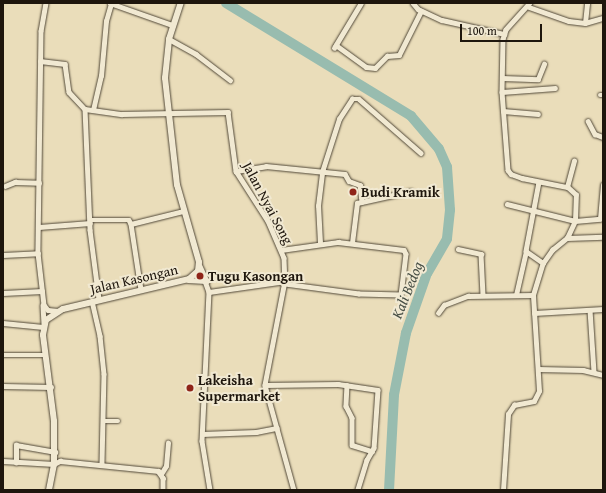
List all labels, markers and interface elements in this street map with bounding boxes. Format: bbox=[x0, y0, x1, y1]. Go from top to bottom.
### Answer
scale bar bbox=[462, 16, 544, 42]
text: 100 m bbox=[467, 22, 497, 39]
street label: Jalan Nyai Song bbox=[239, 159, 297, 247]
place label: Budi Kramik bbox=[361, 184, 440, 200]
marker: Budi Kramik bbox=[348, 187, 358, 197]
water label: Kali Bedog bbox=[387, 259, 427, 321]
street label: Jalan Kasongan bbox=[89, 261, 179, 297]
place label: Tugu Kasongan bbox=[208, 268, 303, 284]
marker: Tugu Kasongan bbox=[195, 271, 205, 281]
place label: Lakeisha Supermarket bbox=[198, 372, 280, 404]
marker: Lakeisha Supermarket bbox=[185, 383, 195, 393]

